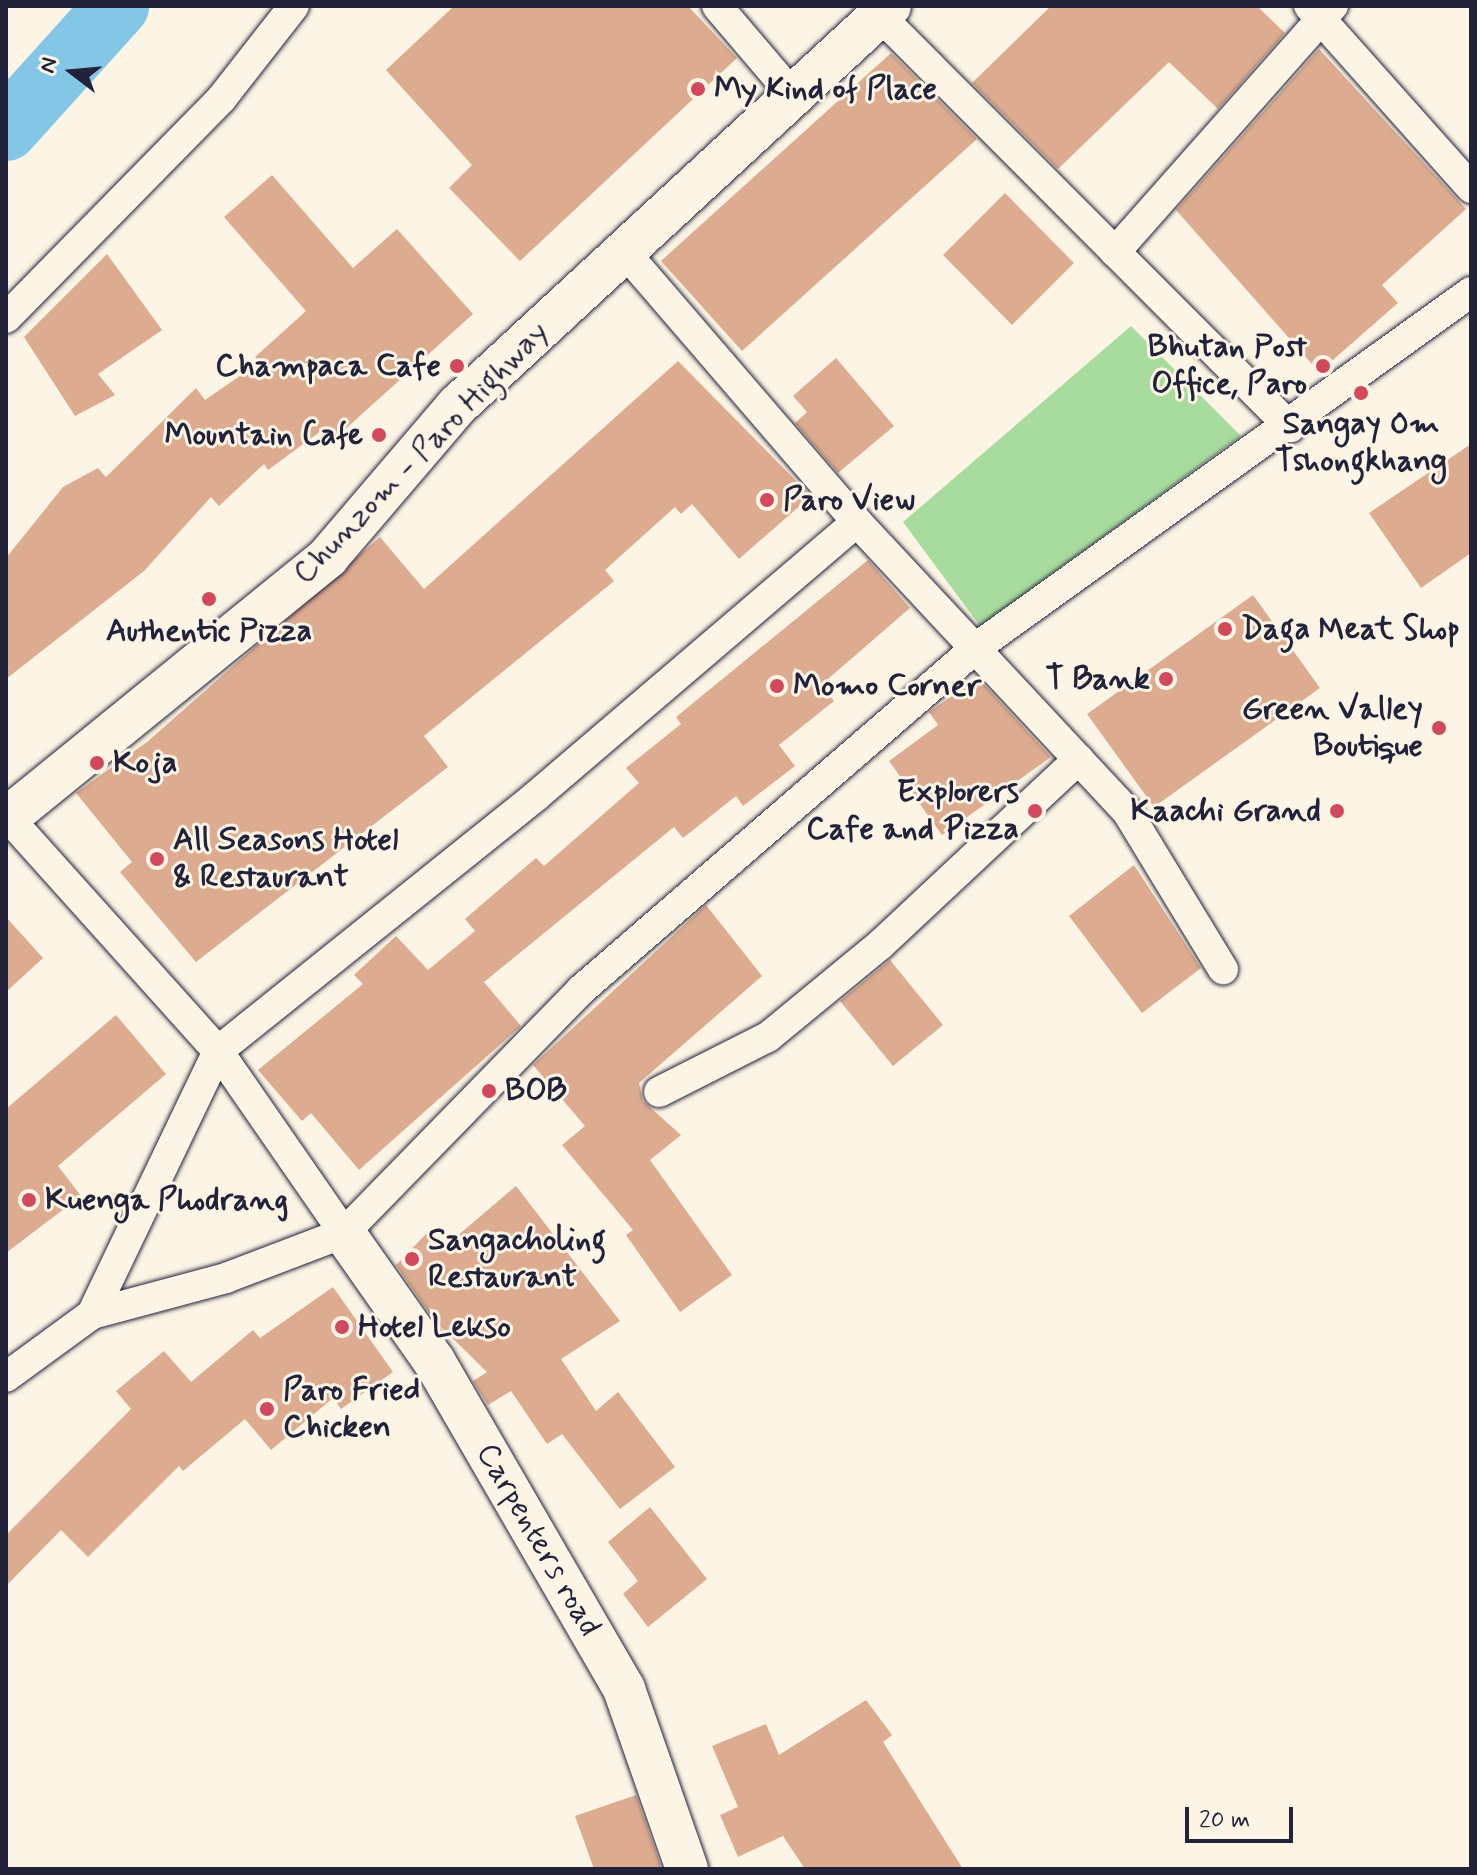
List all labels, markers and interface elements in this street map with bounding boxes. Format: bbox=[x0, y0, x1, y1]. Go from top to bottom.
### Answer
north arrow bbox=[32, 32, 112, 112]
text: N bbox=[33, 54, 64, 76]
place label: My Kind of Place bbox=[714, 70, 945, 108]
marker: My Kind of Place bbox=[689, 80, 707, 98]
street label: Chunzom - Paro Highway bbox=[285, 313, 557, 593]
place label: Bhutan Post Office, Paro bbox=[1150, 329, 1307, 404]
place label: Champaca Cafe bbox=[213, 347, 441, 385]
marker: Champaca Cafe bbox=[448, 357, 466, 375]
marker: Bhutan Post Office, Paro bbox=[1314, 357, 1332, 375]
marker: Sangay Om Tshongkhang bbox=[1352, 384, 1370, 402]
place label: Sangay Om Tshongkhang bbox=[1275, 406, 1447, 481]
place label: Mountain Cafe bbox=[158, 416, 363, 454]
marker: Mountain Cafe bbox=[370, 426, 388, 444]
place label: Paro View bbox=[783, 481, 915, 519]
marker: Paro View bbox=[758, 491, 776, 509]
marker: Authentic Pizza bbox=[200, 590, 218, 608]
place label: Daga Meat Shop bbox=[1241, 610, 1456, 648]
place label: Authentic Pizza bbox=[105, 612, 313, 650]
marker: Daga Meat Shop bbox=[1216, 620, 1234, 638]
place label: T Bank bbox=[1052, 660, 1150, 698]
place label: Momo Corner bbox=[793, 667, 989, 705]
marker: T Bank bbox=[1157, 670, 1175, 688]
marker: Momo Corner bbox=[768, 677, 786, 695]
place label: Green Valley Boutique bbox=[1246, 691, 1423, 766]
marker: Green Valley Boutique bbox=[1430, 719, 1448, 737]
place label: Koja bbox=[113, 744, 177, 782]
marker: Koja bbox=[88, 754, 106, 772]
place label: Explorers Cafe and Pizza bbox=[811, 774, 1019, 849]
place label: Kaachi Grand bbox=[1129, 792, 1321, 830]
marker: Explorers Cafe and Pizza bbox=[1026, 802, 1044, 820]
marker: Kaachi Grand bbox=[1328, 802, 1346, 820]
place label: All Seasons Hotel & Restaurant bbox=[173, 822, 407, 897]
marker: All Seasons Hotel & Restaurant bbox=[148, 850, 166, 868]
place label: BOB bbox=[505, 1072, 566, 1110]
marker: BOB bbox=[480, 1082, 498, 1100]
place label: Kuenga Phodrang bbox=[45, 1181, 288, 1219]
marker: Kuenga Phodrang bbox=[20, 1191, 38, 1209]
place label: Sangacholing Restaurant bbox=[428, 1222, 606, 1297]
marker: Sangacholing Restaurant bbox=[403, 1250, 421, 1268]
place label: Hotel Lekso bbox=[358, 1308, 511, 1346]
marker: Hotel Lekso bbox=[333, 1318, 351, 1336]
place label: Paro Fried Chicken bbox=[283, 1372, 420, 1447]
marker: Paro Fried Chicken bbox=[258, 1400, 276, 1418]
street label: Carpenters road bbox=[467, 1437, 609, 1643]
scale bar bbox=[1189, 1791, 1297, 1841]
text: 20 m bbox=[1199, 1805, 1250, 1836]

